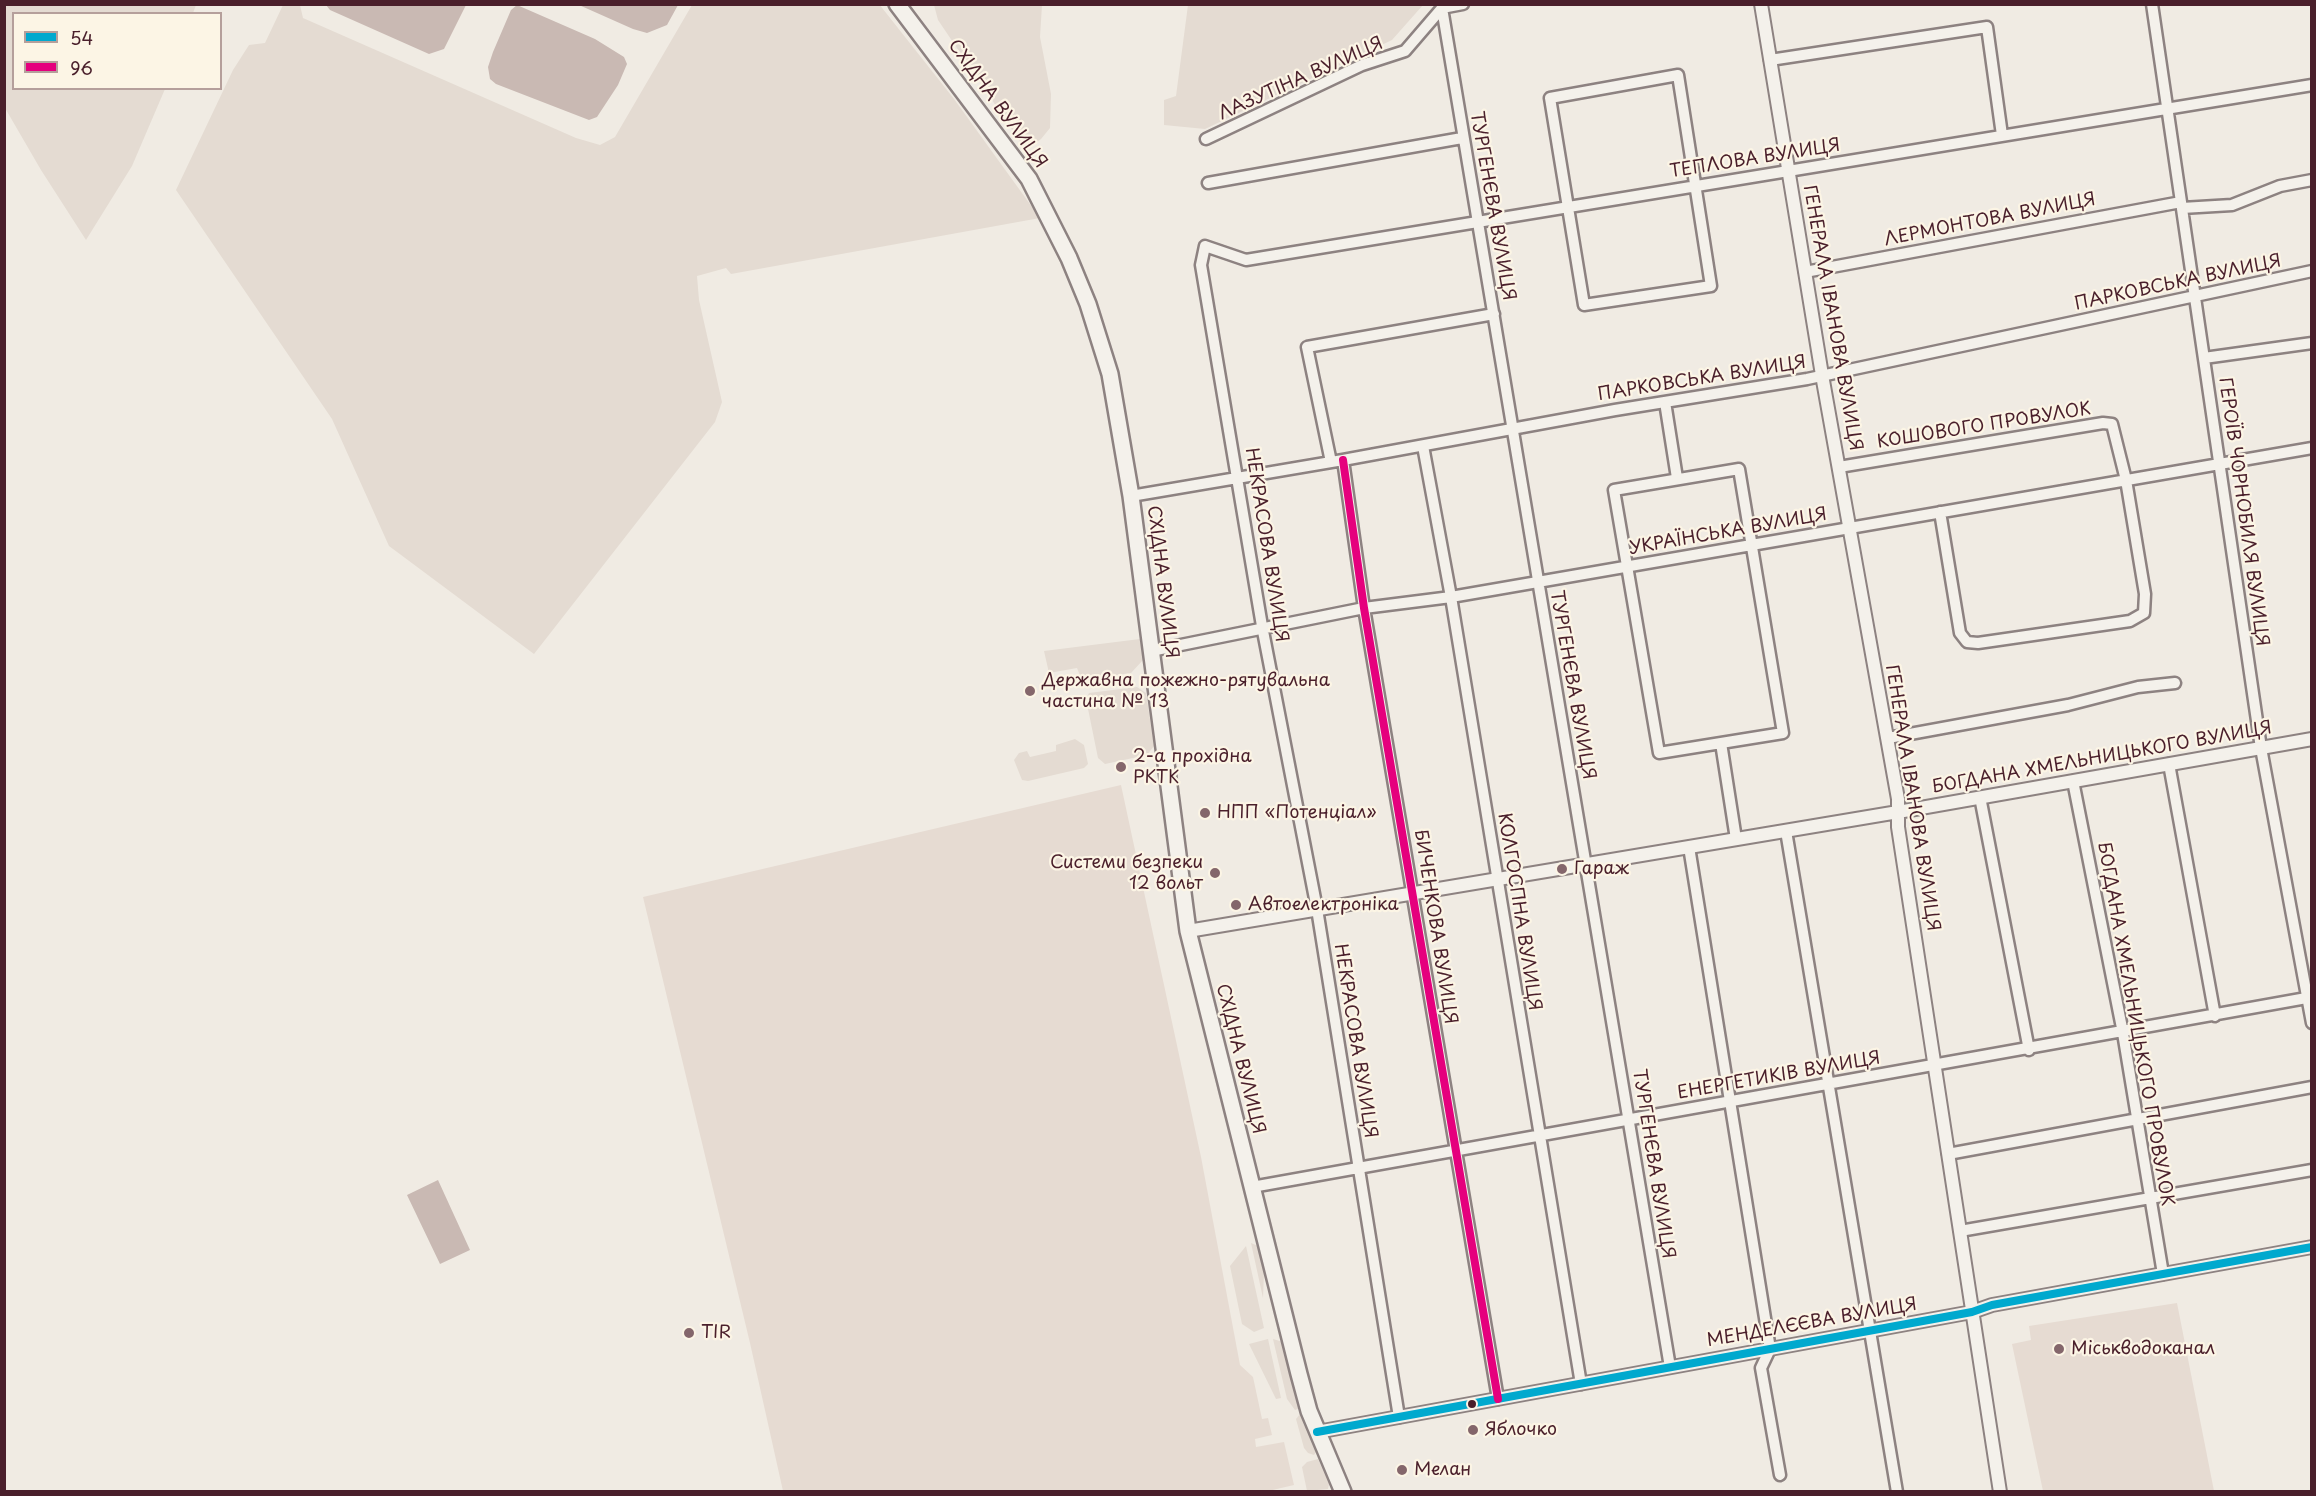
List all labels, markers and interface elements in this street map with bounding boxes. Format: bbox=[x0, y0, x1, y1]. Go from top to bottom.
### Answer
legend bbox=[12, 12, 222, 90]
text: 54 bbox=[70, 24, 93, 51]
street label: ЛАЗУТІНА ВУЛИЦЯ bbox=[1215, 33, 1387, 125]
street label: СХІДНА ВУЛИЦЯ bbox=[943, 35, 1051, 173]
text: 96 bbox=[70, 54, 93, 81]
street label: ТУРГЕНЄВА ВУЛИЦЯ bbox=[1465, 110, 1519, 302]
street label: ТЕПЛОВА ВУЛИЦЯ bbox=[1668, 135, 1842, 183]
street label: ГЕНЕРАЛА ІВАНОВА ВУЛИЦЯ bbox=[1798, 183, 1866, 453]
street label: ЛЕРМОНТОВА ВУЛИЦЯ bbox=[1883, 189, 2097, 251]
street label: ПАРКОВСЬКА ВУЛИЦЯ bbox=[2073, 251, 2283, 315]
street label: ПАРКОВСЬКА ВУЛИЦЯ bbox=[1596, 352, 1808, 406]
street label: ГЕРОЇВ ЧОРНОБИЛЯ ВУЛИЦЯ bbox=[2213, 376, 2273, 648]
street label: КОШОВОГО ПРОВУЛОК bbox=[1876, 398, 2092, 454]
street label: НЕКРАСОВА ВУЛИЦЯ bbox=[1240, 446, 1292, 644]
street label: СХІДНА ВУЛИЦЯ bbox=[1142, 504, 1182, 660]
street label: УКРАЇНСЬКА ВУЛИЦЯ bbox=[1627, 504, 1829, 560]
street label: ТУРГЕНЄВА ВУЛИЦЯ bbox=[1545, 589, 1599, 781]
street label: ГЕНЕРАЛА ІВАНОВА ВУЛИЦЯ bbox=[1880, 663, 1944, 933]
place label: Державна пожежно-рятувальна частина № 13 bbox=[1042, 670, 1330, 712]
marker: Державна пожежно-рятувальна частина № 13 bbox=[1023, 684, 1037, 698]
street label: БОГДАНА ХМЕЛЬНИЦЬКОГО ВУЛИЦЯ bbox=[1930, 717, 2274, 799]
place label: 2-а прохідна РКТК bbox=[1133, 746, 1252, 789]
marker: 2-а прохідна РКТК bbox=[1114, 760, 1128, 774]
place label: НПП «Потенціал» bbox=[1217, 802, 1377, 824]
marker: НПП «Потенціал» bbox=[1198, 806, 1212, 820]
street label: КОЛГОСПНА ВУЛИЦЯ bbox=[1493, 812, 1545, 1012]
street label: БИЧЕНКОВА ВУЛИЦЯ bbox=[1409, 828, 1461, 1026]
street label: БОГДАНА ХМЕЛЬНИЦЬКОГО ПРОВУЛОК bbox=[2092, 840, 2178, 1208]
place label: Системи безпеки 12 вольт bbox=[1050, 852, 1203, 894]
place label: Гараж bbox=[1574, 858, 1629, 880]
marker: Гараж bbox=[1555, 862, 1569, 876]
marker: Системи безпеки 12 вольт bbox=[1208, 866, 1222, 880]
place label: Автоелектроніка bbox=[1248, 894, 1399, 916]
marker: Автоелектроніка bbox=[1229, 898, 1243, 912]
street label: НЕКРАСОВА ВУЛИЦЯ bbox=[1329, 942, 1381, 1140]
street label: СХІДНА ВУЛИЦЯ bbox=[1211, 982, 1269, 1136]
street label: ЕНЕРГЕТИКІВ ВУЛИЦЯ bbox=[1676, 1048, 1882, 1104]
street label: ТУРГЕНЄВА ВУЛИЦЯ bbox=[1627, 1068, 1679, 1260]
street label: МЕНДЕЛЄЄВА ВУЛИЦЯ bbox=[1705, 1294, 1919, 1352]
place label: TIR bbox=[701, 1322, 731, 1344]
marker: TIR bbox=[682, 1326, 696, 1340]
place label: Міськводоканал bbox=[2071, 1338, 2215, 1360]
marker: Міськводоканал bbox=[2052, 1342, 2066, 1356]
unlabelled marker bbox=[1466, 1398, 1478, 1410]
place label: Яблочко bbox=[1485, 1419, 1557, 1441]
marker: Яблочко bbox=[1466, 1423, 1480, 1437]
place label: Мелан bbox=[1414, 1459, 1471, 1481]
marker: Мелан bbox=[1395, 1463, 1409, 1477]

